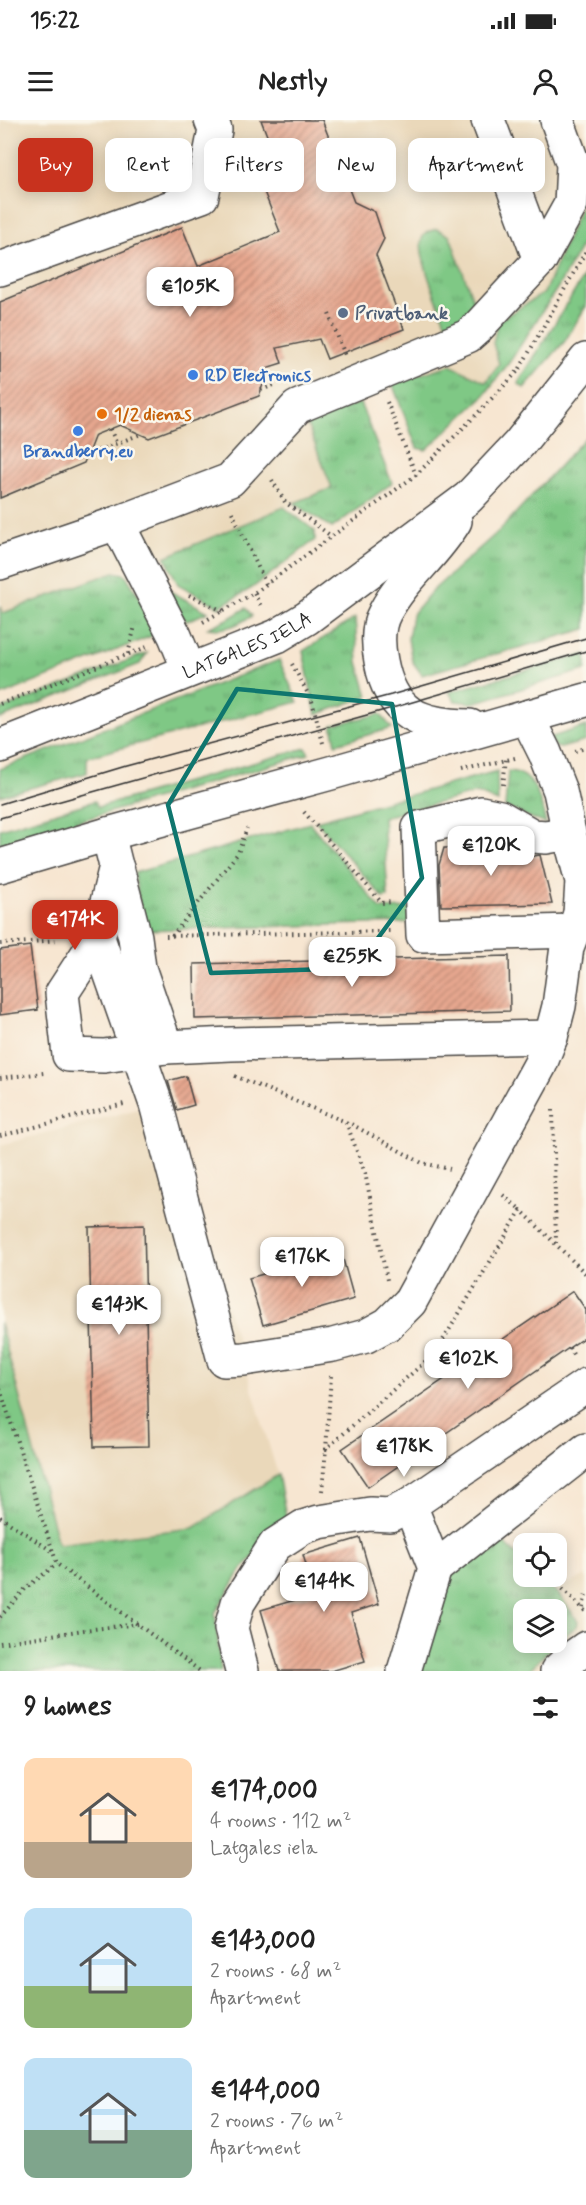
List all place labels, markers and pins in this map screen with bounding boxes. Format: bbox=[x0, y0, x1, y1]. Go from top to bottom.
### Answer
pin: €105K bbox=[148, 267, 232, 318]
place label: Privatbank bbox=[355, 302, 448, 326]
marker: Privatbank bbox=[336, 306, 350, 320]
place label: RD Electronics bbox=[205, 364, 311, 388]
marker: RD Electronics bbox=[186, 368, 200, 382]
place label: 1/2 dienas bbox=[114, 403, 192, 427]
marker: 1/2 dienas bbox=[95, 407, 109, 421]
marker: Brandberry.eu bbox=[71, 424, 85, 438]
place label: Brandberry.eu bbox=[23, 440, 133, 464]
pin: €120K bbox=[449, 826, 533, 877]
pin: €174K bbox=[33, 900, 117, 951]
pin: €255K bbox=[310, 937, 394, 988]
pin: €176K bbox=[260, 1237, 344, 1288]
pin: €143K bbox=[77, 1285, 161, 1336]
pin: €102K bbox=[426, 1339, 510, 1390]
pin: €178K bbox=[362, 1427, 446, 1478]
pin: €144K bbox=[282, 1562, 366, 1613]

